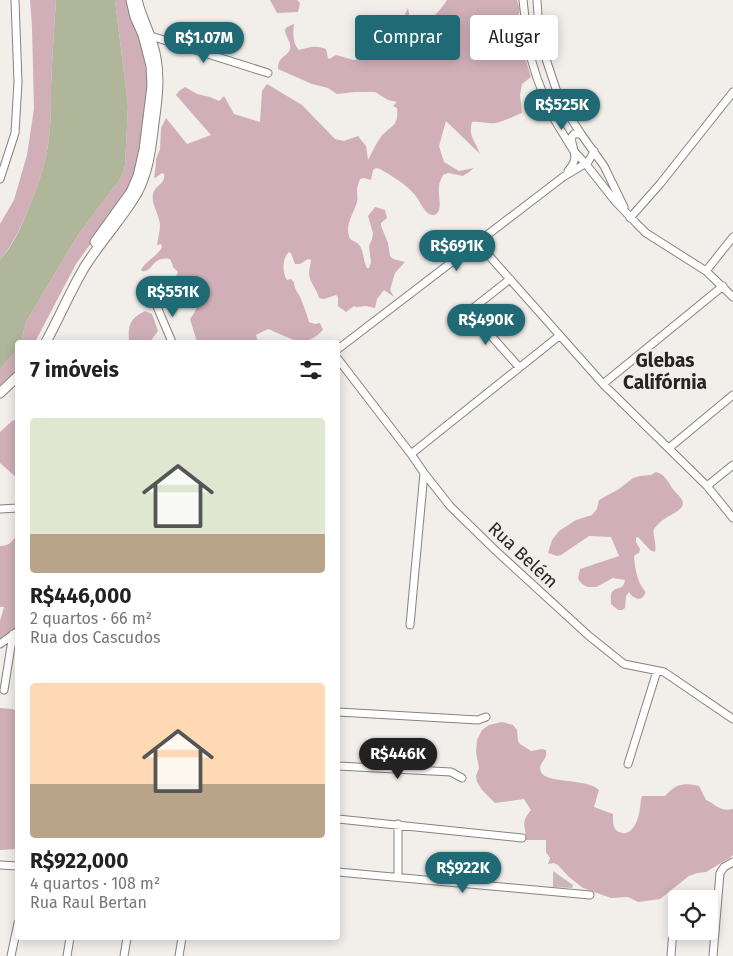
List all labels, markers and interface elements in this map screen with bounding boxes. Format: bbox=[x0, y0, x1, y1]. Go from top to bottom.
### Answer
chip: Comprar bbox=[355, 15, 460, 60]
chip: Alugar bbox=[470, 15, 558, 60]
pin: R$1.07M bbox=[158, 22, 250, 64]
text: R$1.07M bbox=[175, 28, 233, 47]
pin: R$525K bbox=[521, 88, 603, 131]
text: R$525K bbox=[535, 95, 589, 114]
pin: R$691K bbox=[416, 230, 498, 272]
text: R$691K bbox=[430, 236, 484, 255]
pin: R$551K bbox=[132, 276, 214, 318]
text: R$551K bbox=[147, 282, 199, 301]
pin: R$490K bbox=[445, 304, 527, 346]
text: R$490K bbox=[458, 310, 514, 329]
district label: Glebas Califórnia bbox=[623, 349, 707, 394]
icon: filters bbox=[297, 356, 325, 384]
text: 7 imóveis bbox=[30, 357, 119, 383]
icon: home bbox=[133, 451, 223, 541]
street label: Rua Belém bbox=[484, 517, 562, 593]
text: R$446,000 bbox=[30, 583, 131, 609]
text: 2 quartos · 66 m² bbox=[30, 609, 152, 628]
text: Rua dos Cascudos bbox=[30, 628, 161, 647]
icon: home bbox=[133, 716, 223, 806]
pin: R$446K bbox=[357, 738, 439, 780]
text: R$446K bbox=[370, 744, 426, 763]
text: R$922,000 bbox=[30, 848, 129, 874]
pin: R$922K bbox=[422, 852, 504, 894]
text: R$922K bbox=[436, 858, 490, 877]
text: 4 quartos · 108 m² bbox=[30, 874, 160, 893]
map controls bbox=[668, 890, 718, 940]
button: locate bbox=[668, 890, 718, 940]
text: Rua Raul Bertan bbox=[30, 893, 147, 912]

